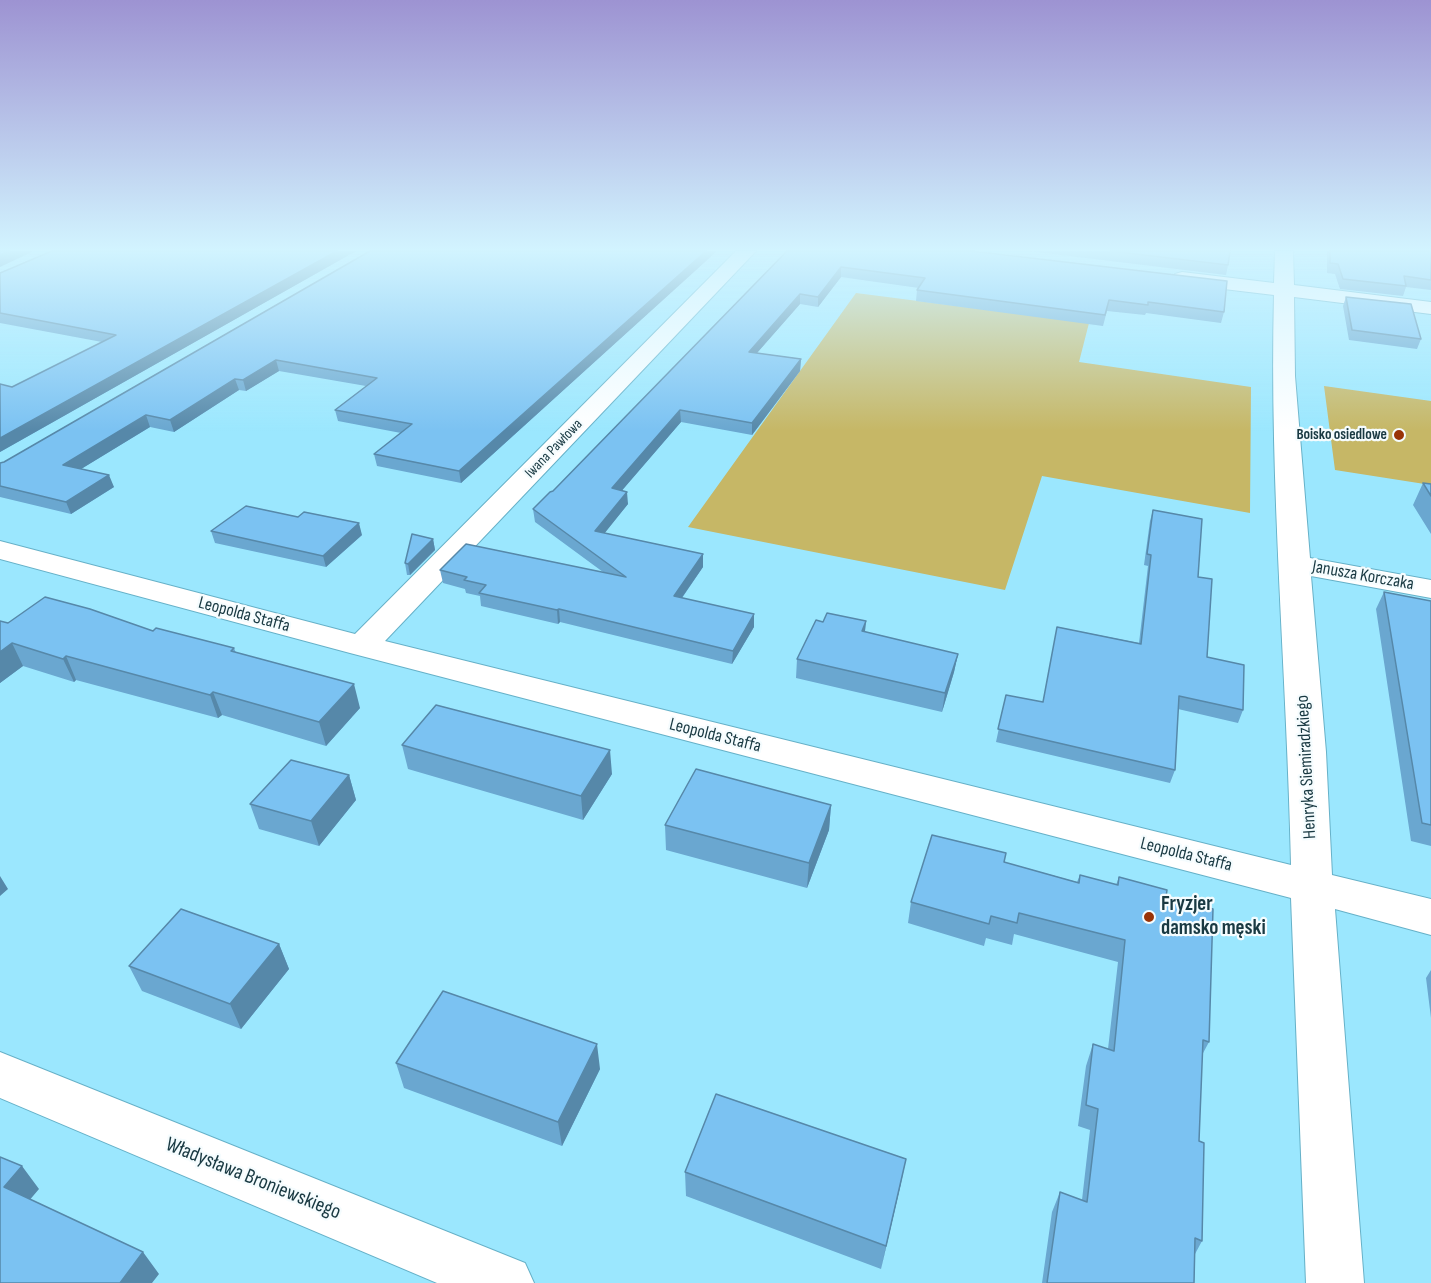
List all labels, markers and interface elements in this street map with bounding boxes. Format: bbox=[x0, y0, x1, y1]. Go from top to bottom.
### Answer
street label: Iwana Pawłowa bbox=[522, 416, 586, 482]
place label: Boisko osiedlowe bbox=[1296, 426, 1387, 444]
marker: Boisko osiedlowe bbox=[1392, 428, 1406, 442]
street label: Janusza Korczaka bbox=[1311, 556, 1415, 596]
street label: Leopolda Staffa bbox=[196, 592, 292, 638]
street label: Henryka Siemiradzkiego bbox=[1292, 695, 1322, 839]
street label: Leopolda Staffa bbox=[667, 714, 763, 758]
street label: Leopolda Staffa bbox=[1138, 833, 1234, 877]
place label: Fryzjer damsko męski bbox=[1161, 892, 1266, 942]
marker: Fryzjer damsko męski bbox=[1142, 910, 1156, 924]
street label: Władysława Broniewskiego bbox=[162, 1132, 344, 1226]

